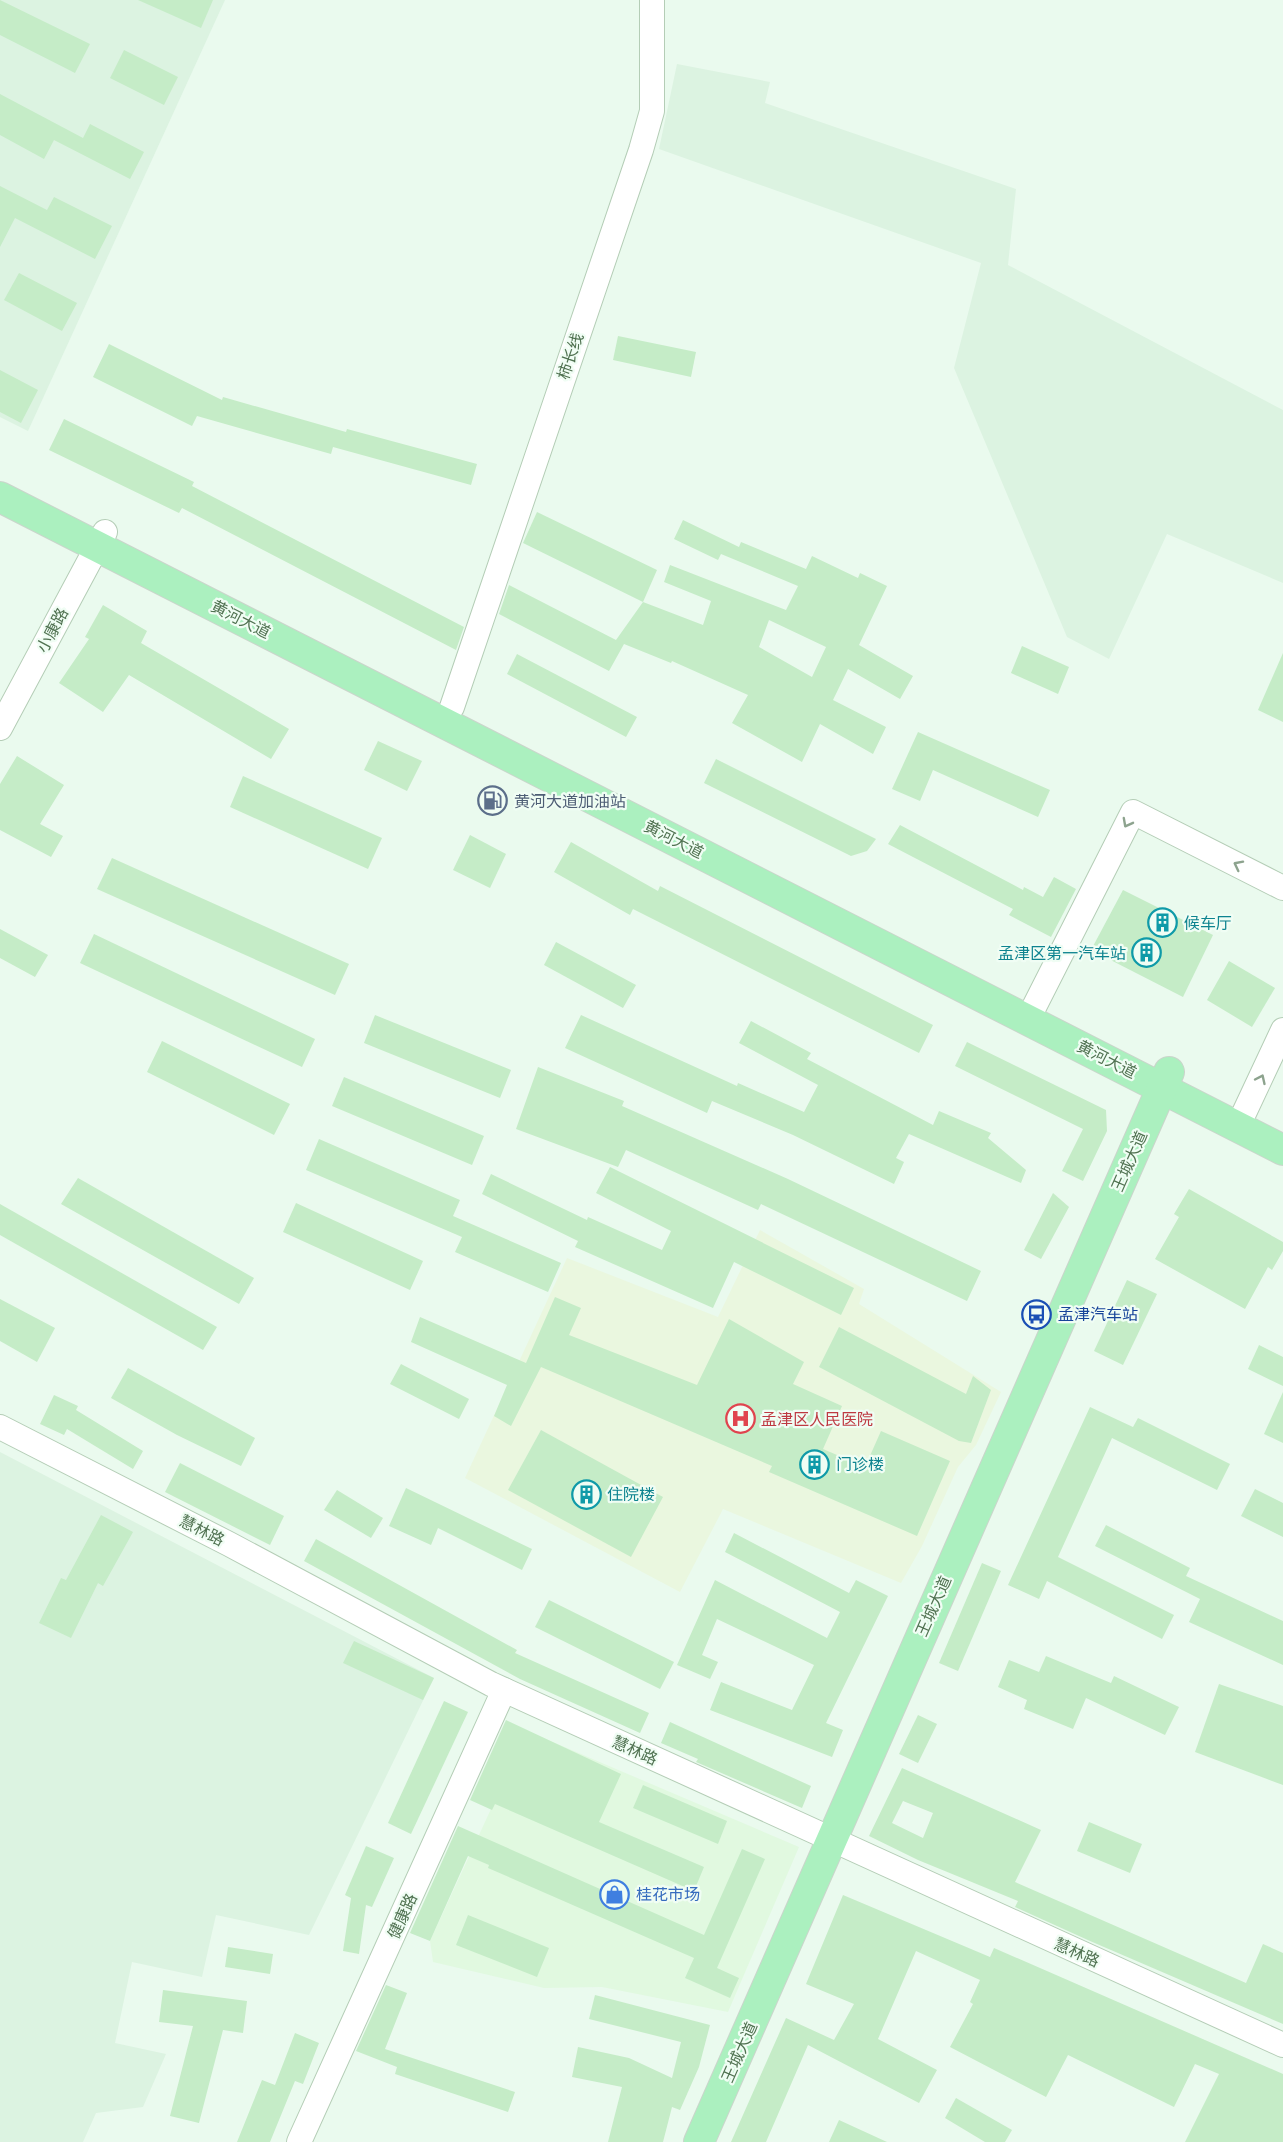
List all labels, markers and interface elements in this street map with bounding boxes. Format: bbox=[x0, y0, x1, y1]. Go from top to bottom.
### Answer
street label: 柿长线 bbox=[553, 330, 587, 382]
street label: 黄河大道 bbox=[208, 596, 274, 642]
street label: 小康路 bbox=[32, 604, 72, 656]
fuel station icon: 黄河大道加油站 bbox=[477, 785, 509, 817]
place label: 黄河大道加油站 bbox=[514, 791, 626, 811]
street label: 黄河大道 bbox=[641, 816, 707, 862]
one-way arrow bbox=[1123, 817, 1134, 827]
one-way arrow bbox=[1234, 861, 1245, 872]
building icon: 候车厅 bbox=[1147, 907, 1179, 939]
place label: 候车厅 bbox=[1184, 913, 1232, 933]
building icon: 孟津区第一汽车站 bbox=[1131, 937, 1163, 969]
place label: 孟津区第一汽车站 bbox=[998, 943, 1126, 963]
street label: 黄河大道 bbox=[1074, 1036, 1140, 1082]
one-way arrow bbox=[1254, 1074, 1266, 1085]
street label: 王城大道 bbox=[1107, 1128, 1151, 1194]
bus stop icon: 孟津汽车站 bbox=[1021, 1298, 1053, 1330]
place label: 孟津汽车站 bbox=[1058, 1304, 1138, 1324]
hospital icon: 孟津区人民医院 bbox=[724, 1403, 756, 1435]
place label: 孟津区人民医院 bbox=[761, 1409, 873, 1429]
building icon: 门诊楼 bbox=[799, 1448, 831, 1480]
place label: 门诊楼 bbox=[836, 1454, 884, 1474]
building icon: 住院楼 bbox=[570, 1478, 602, 1510]
place label: 住院楼 bbox=[607, 1484, 655, 1504]
street label: 慧林路 bbox=[176, 1510, 228, 1550]
street label: 王城大道 bbox=[911, 1573, 955, 1639]
street label: 慧林路 bbox=[609, 1731, 661, 1769]
shop icon: 桂花市场 bbox=[599, 1878, 631, 1910]
place label: 桂花市场 bbox=[636, 1884, 700, 1904]
street label: 健康路 bbox=[383, 1890, 421, 1942]
street label: 慧林路 bbox=[1051, 1933, 1103, 1971]
street label: 王城大道 bbox=[717, 2019, 761, 2085]

